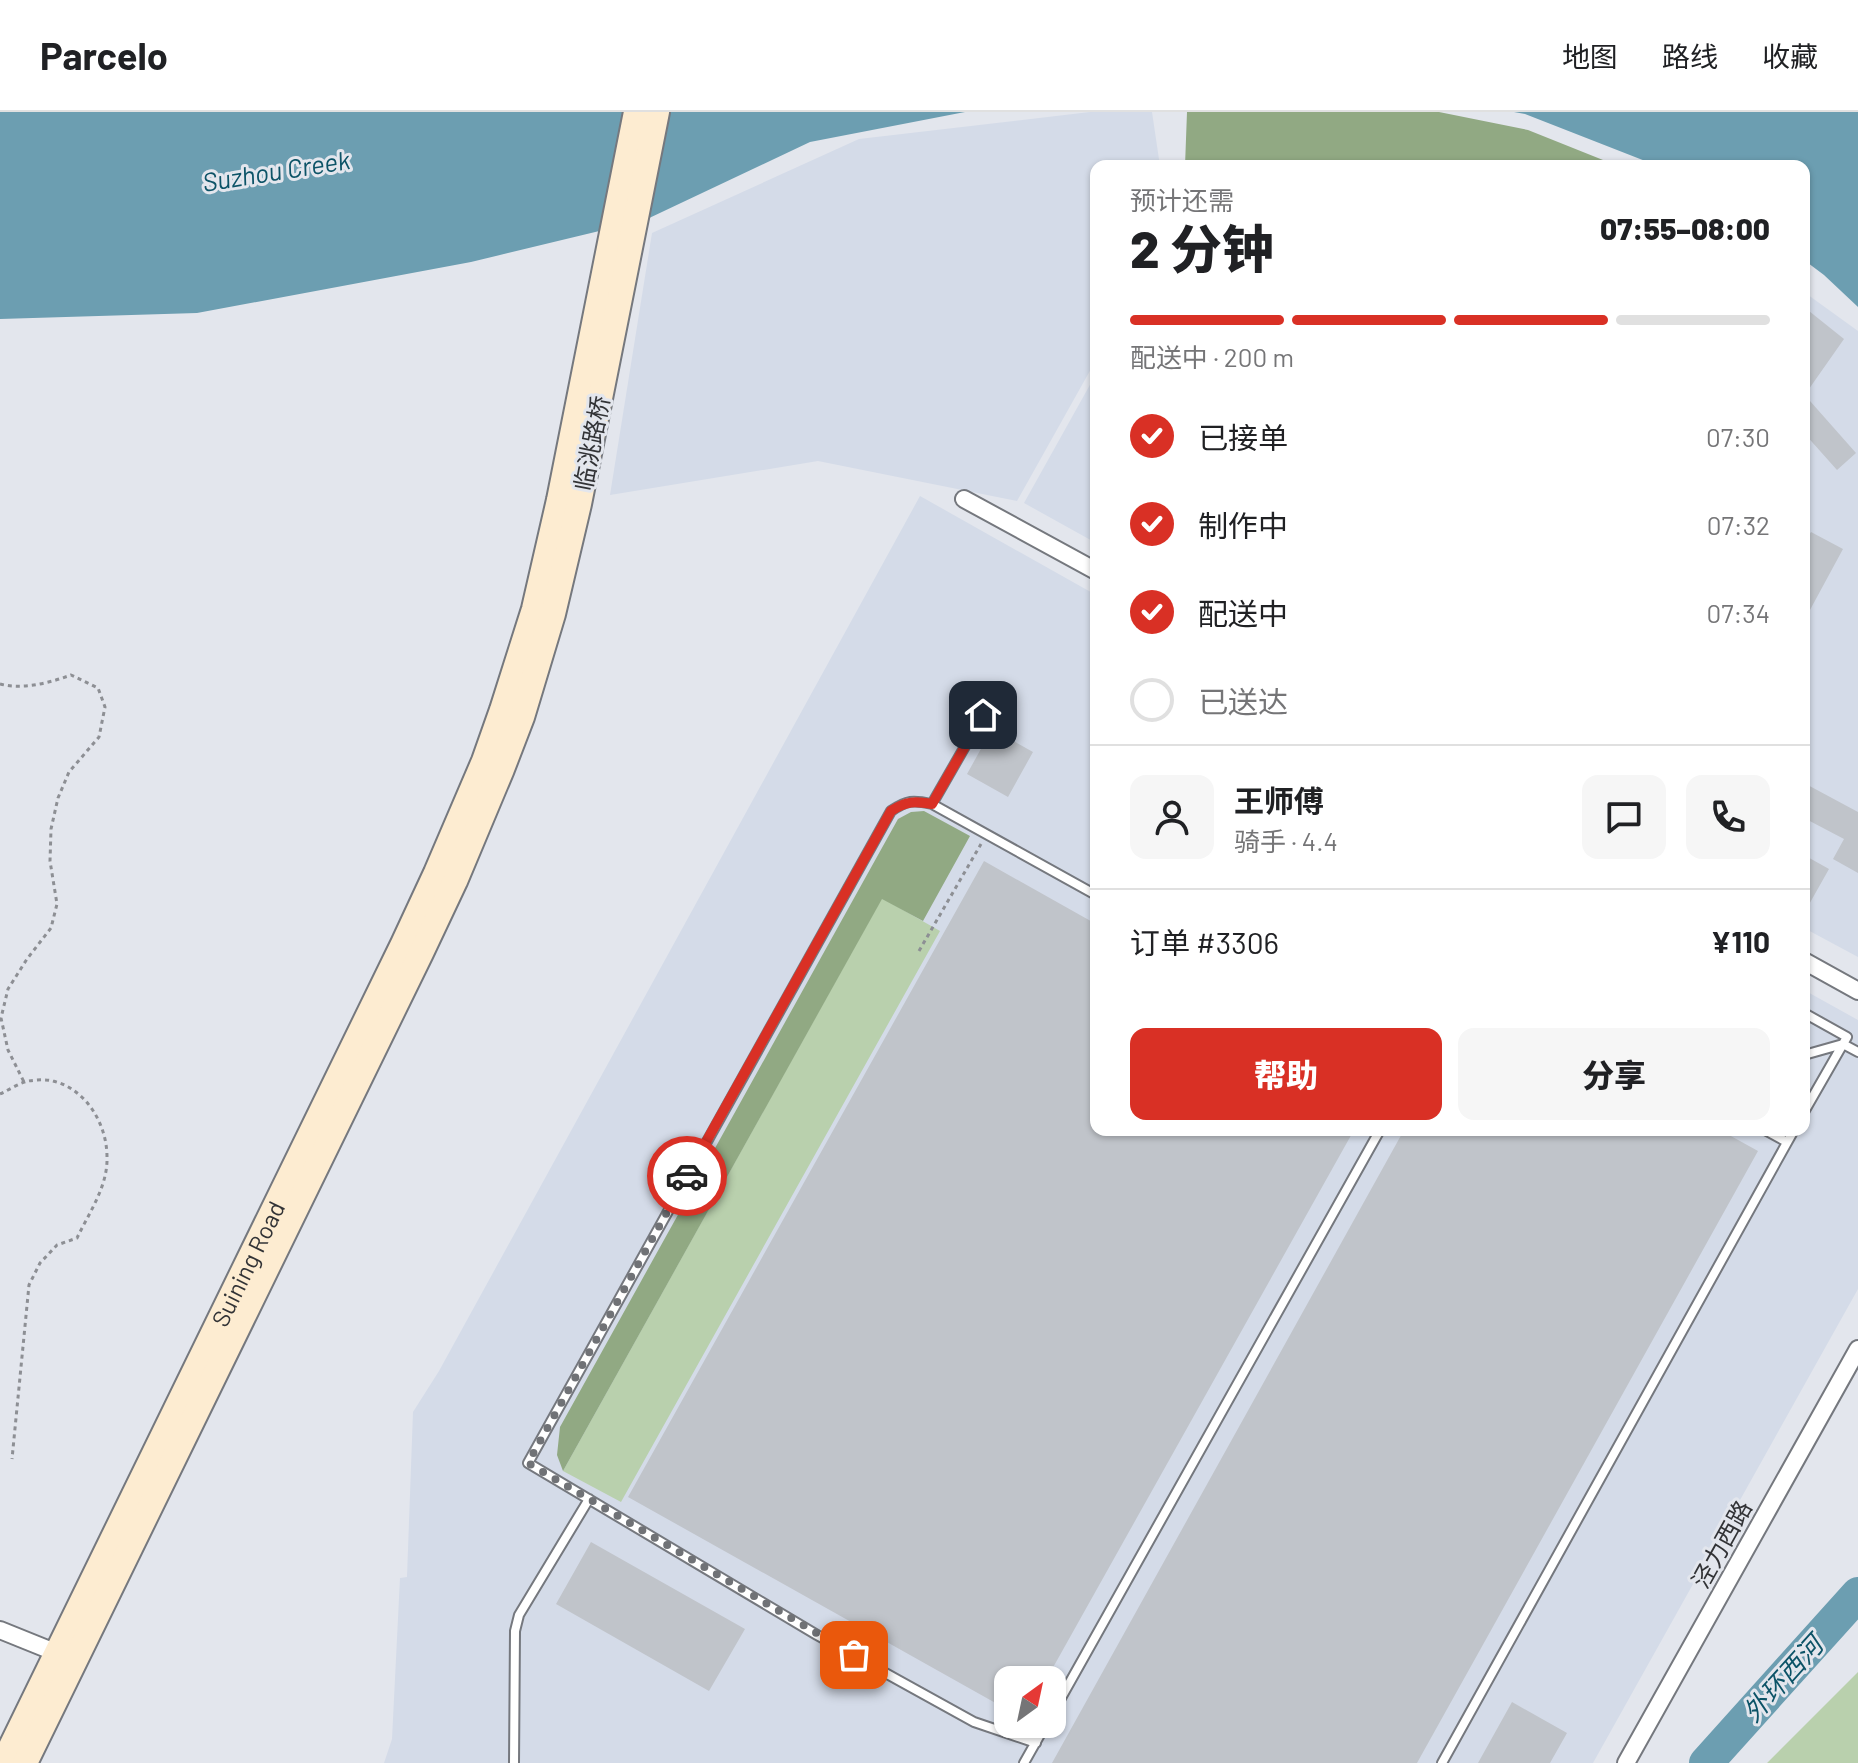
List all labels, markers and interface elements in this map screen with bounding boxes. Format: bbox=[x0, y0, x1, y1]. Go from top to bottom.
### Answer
text: Parcelo bbox=[40, 32, 168, 78]
text: 地图 bbox=[1562, 39, 1618, 73]
text: 路线 bbox=[1662, 39, 1718, 73]
text: 收藏 bbox=[1762, 39, 1818, 73]
water label: Suzhou Creek bbox=[200, 143, 352, 197]
text: 预计还需 bbox=[1130, 184, 1234, 215]
text: 07:55–08:00 bbox=[1600, 210, 1770, 246]
text: 2 分钟 bbox=[1130, 216, 1274, 278]
text: 配送中 · 200 m bbox=[1130, 341, 1294, 372]
street label: 临洮路桥 bbox=[568, 393, 614, 493]
icon: check bbox=[1130, 414, 1174, 458]
text: 已接单 bbox=[1198, 419, 1288, 455]
text: 07:30 bbox=[1706, 421, 1770, 452]
icon: check bbox=[1130, 502, 1174, 546]
text: 制作中 bbox=[1198, 507, 1288, 543]
text: 07:32 bbox=[1707, 509, 1770, 540]
icon: check bbox=[1130, 590, 1174, 634]
text: 配送中 bbox=[1198, 595, 1288, 631]
text: 07:34 bbox=[1706, 597, 1770, 628]
pin bbox=[949, 681, 1017, 749]
text: 已送达 bbox=[1198, 683, 1288, 719]
icon: home bbox=[961, 693, 1005, 737]
button: person bbox=[1130, 775, 1214, 859]
button: chat bbox=[1582, 775, 1666, 859]
button: phone bbox=[1686, 775, 1770, 859]
text: 王师傅 bbox=[1234, 782, 1324, 818]
text: 骑手 · 4.4 bbox=[1234, 825, 1338, 856]
text: ¥110 bbox=[1711, 923, 1770, 959]
text: 订单 #3306 bbox=[1130, 924, 1279, 960]
button: 帮助 bbox=[1130, 1028, 1442, 1120]
button: 分享 bbox=[1458, 1028, 1770, 1120]
courier bbox=[647, 1136, 727, 1216]
icon: car bbox=[665, 1154, 709, 1198]
street label: Suining Road bbox=[204, 1196, 290, 1331]
street label: 泾力西路 bbox=[1685, 1495, 1757, 1593]
pin bbox=[820, 1621, 888, 1689]
water label: 外环西河 bbox=[1736, 1625, 1832, 1727]
icon: bag bbox=[832, 1633, 876, 1677]
north arrow bbox=[994, 1666, 1066, 1738]
map controls bbox=[994, 1666, 1066, 1738]

